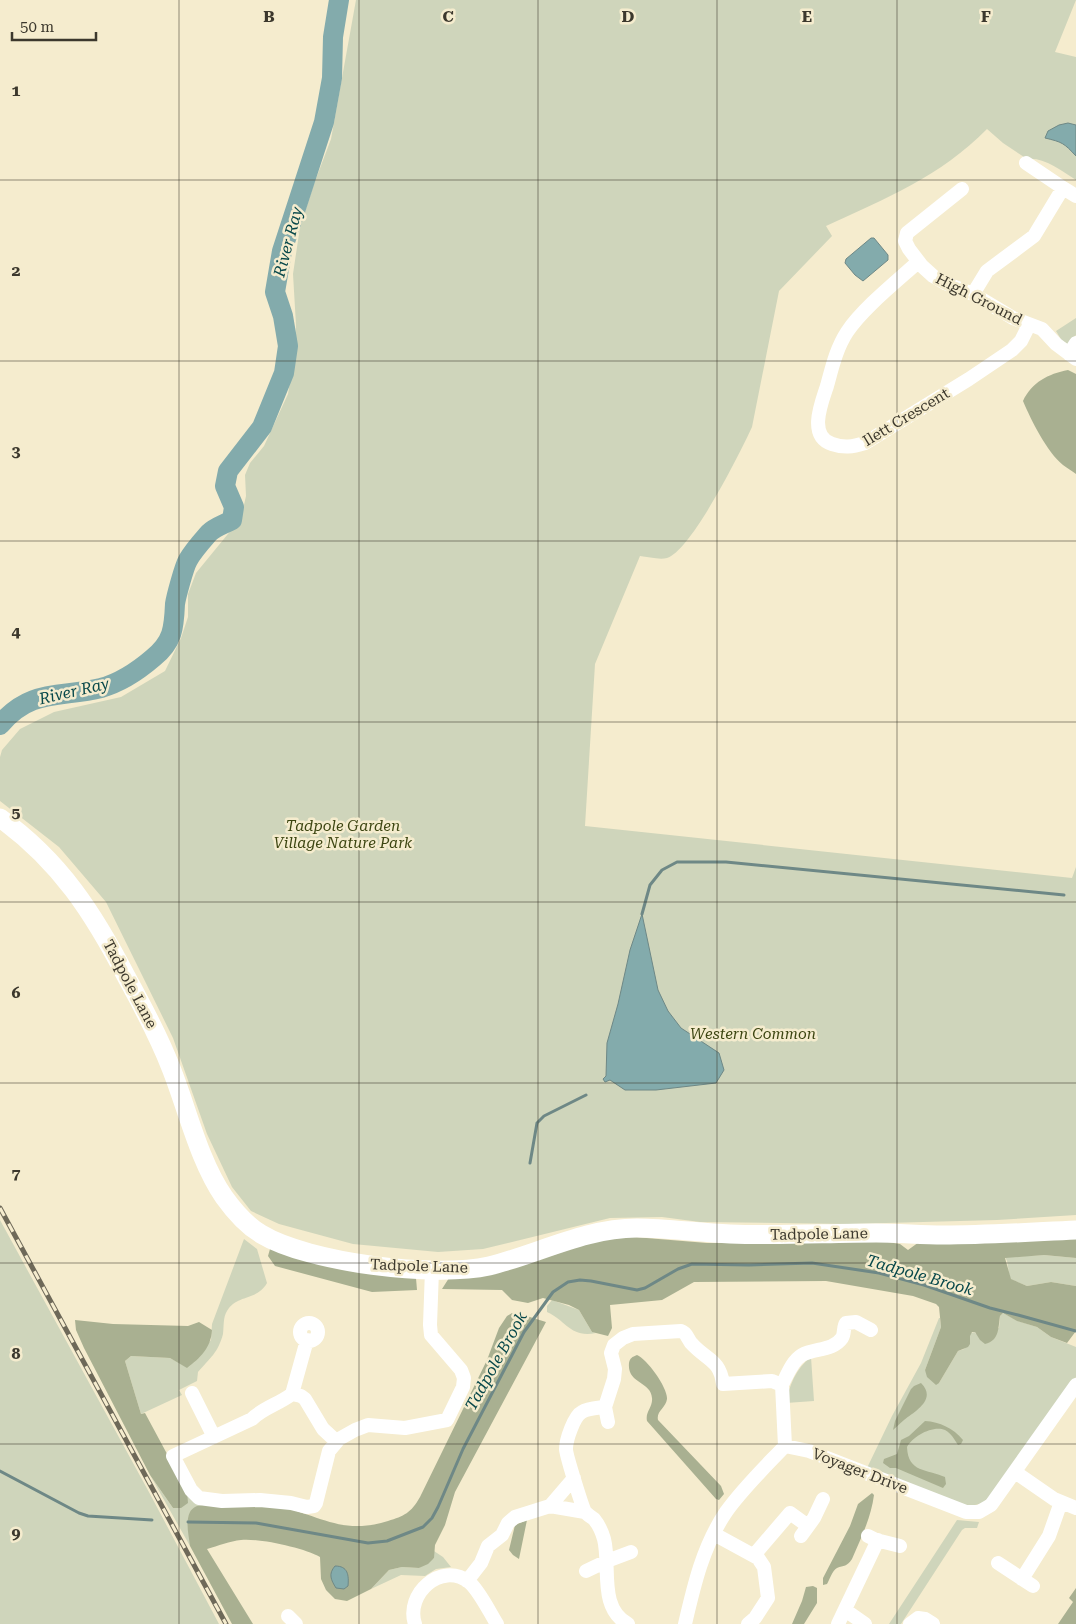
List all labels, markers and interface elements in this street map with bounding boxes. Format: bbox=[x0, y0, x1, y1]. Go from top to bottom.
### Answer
text: B bbox=[263, 7, 275, 26]
text: C bbox=[442, 7, 454, 26]
text: D bbox=[622, 7, 635, 26]
text: E bbox=[802, 7, 812, 26]
text: F bbox=[981, 7, 991, 26]
scale bar bbox=[12, 10, 96, 42]
text: 50 m bbox=[20, 18, 55, 36]
text: 1 bbox=[12, 81, 21, 100]
water label: River Ray bbox=[269, 204, 307, 280]
text: 2 bbox=[12, 261, 21, 280]
street label: High Ground bbox=[933, 269, 1026, 329]
street label: Ilett Crescent bbox=[860, 384, 953, 450]
text: 3 bbox=[12, 442, 21, 461]
text: 4 bbox=[12, 622, 21, 641]
water label: River Ray bbox=[36, 674, 112, 709]
text: 5 bbox=[12, 803, 21, 822]
park label: Tadpole Garden Village Nature Park bbox=[274, 817, 413, 852]
street label: Tadpole Lane bbox=[99, 937, 161, 1031]
text: 6 bbox=[12, 983, 21, 1002]
park label: Western Common bbox=[690, 1025, 816, 1043]
text: 7 bbox=[12, 1164, 21, 1183]
street label: Tadpole Lane bbox=[770, 1224, 868, 1244]
water label: Tadpole Brook bbox=[864, 1251, 976, 1299]
street label: Tadpole Lane bbox=[370, 1255, 468, 1277]
water label: Tadpole Brook bbox=[461, 1308, 531, 1414]
text: 8 bbox=[12, 1344, 21, 1363]
street label: Voyager Drive bbox=[810, 1445, 910, 1497]
text: 9 bbox=[12, 1524, 21, 1543]

